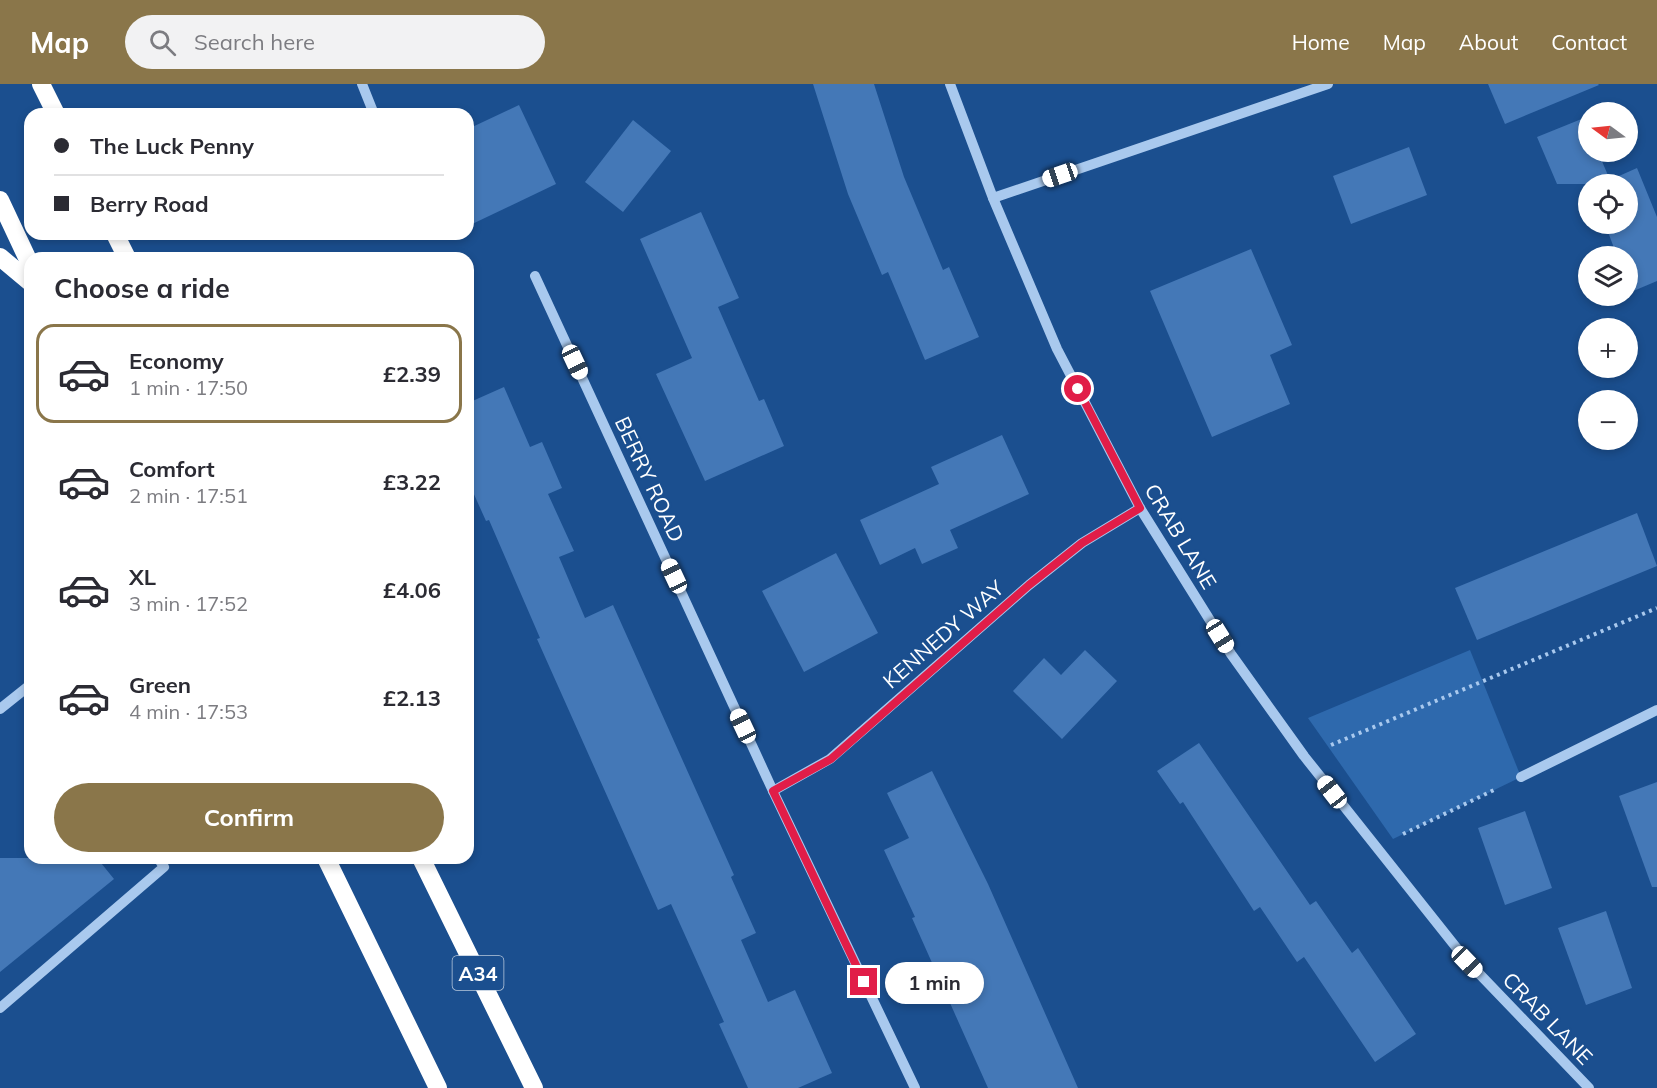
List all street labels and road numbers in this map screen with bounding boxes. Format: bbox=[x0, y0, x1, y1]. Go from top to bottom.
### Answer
street label: BERRY ROAD bbox=[610, 412, 690, 546]
street label: CRAB LANE bbox=[1139, 479, 1223, 593]
street label: KENNEDY WAY bbox=[877, 574, 1009, 693]
road number: A34 bbox=[452, 956, 504, 990]
street label: CRAB LANE bbox=[1498, 966, 1598, 1070]

